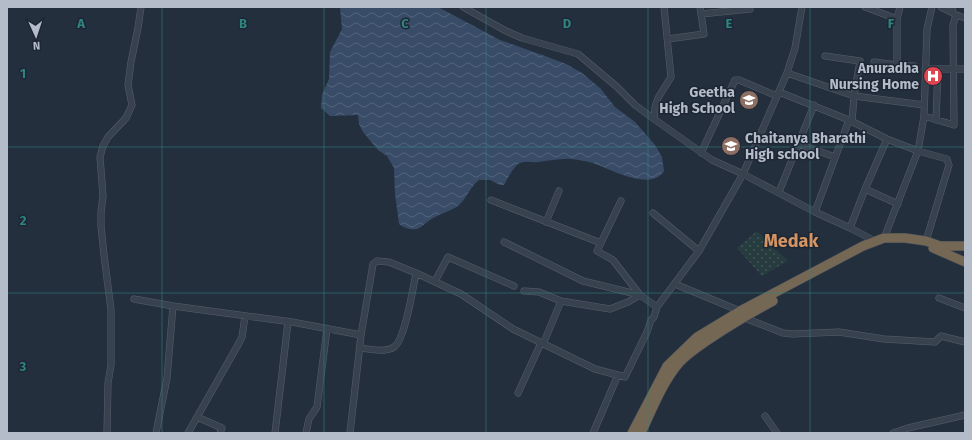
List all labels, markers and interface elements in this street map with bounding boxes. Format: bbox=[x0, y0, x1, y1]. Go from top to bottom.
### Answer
north arrow bbox=[16, 16, 56, 56]
text: A bbox=[76, 16, 85, 31]
text: B bbox=[239, 16, 247, 31]
text: C bbox=[401, 16, 409, 31]
text: D bbox=[563, 16, 572, 31]
text: E bbox=[726, 16, 733, 31]
text: F bbox=[888, 16, 895, 31]
text: N bbox=[33, 39, 40, 52]
place label: Anuradha Nursing Home bbox=[829, 60, 919, 93]
hospital icon: Anuradha Nursing Home bbox=[922, 65, 944, 87]
text: 1 bbox=[20, 66, 26, 81]
place label: Geetha High School bbox=[659, 84, 736, 117]
school or university icon: Geetha High School bbox=[738, 89, 760, 111]
place label: Chaitanya Bharathi High school bbox=[745, 130, 866, 163]
school or university icon: Chaitanya Bharathi High school bbox=[720, 135, 742, 157]
text: 2 bbox=[20, 213, 27, 228]
district label: Medak bbox=[764, 230, 819, 252]
text: 3 bbox=[19, 359, 27, 374]

